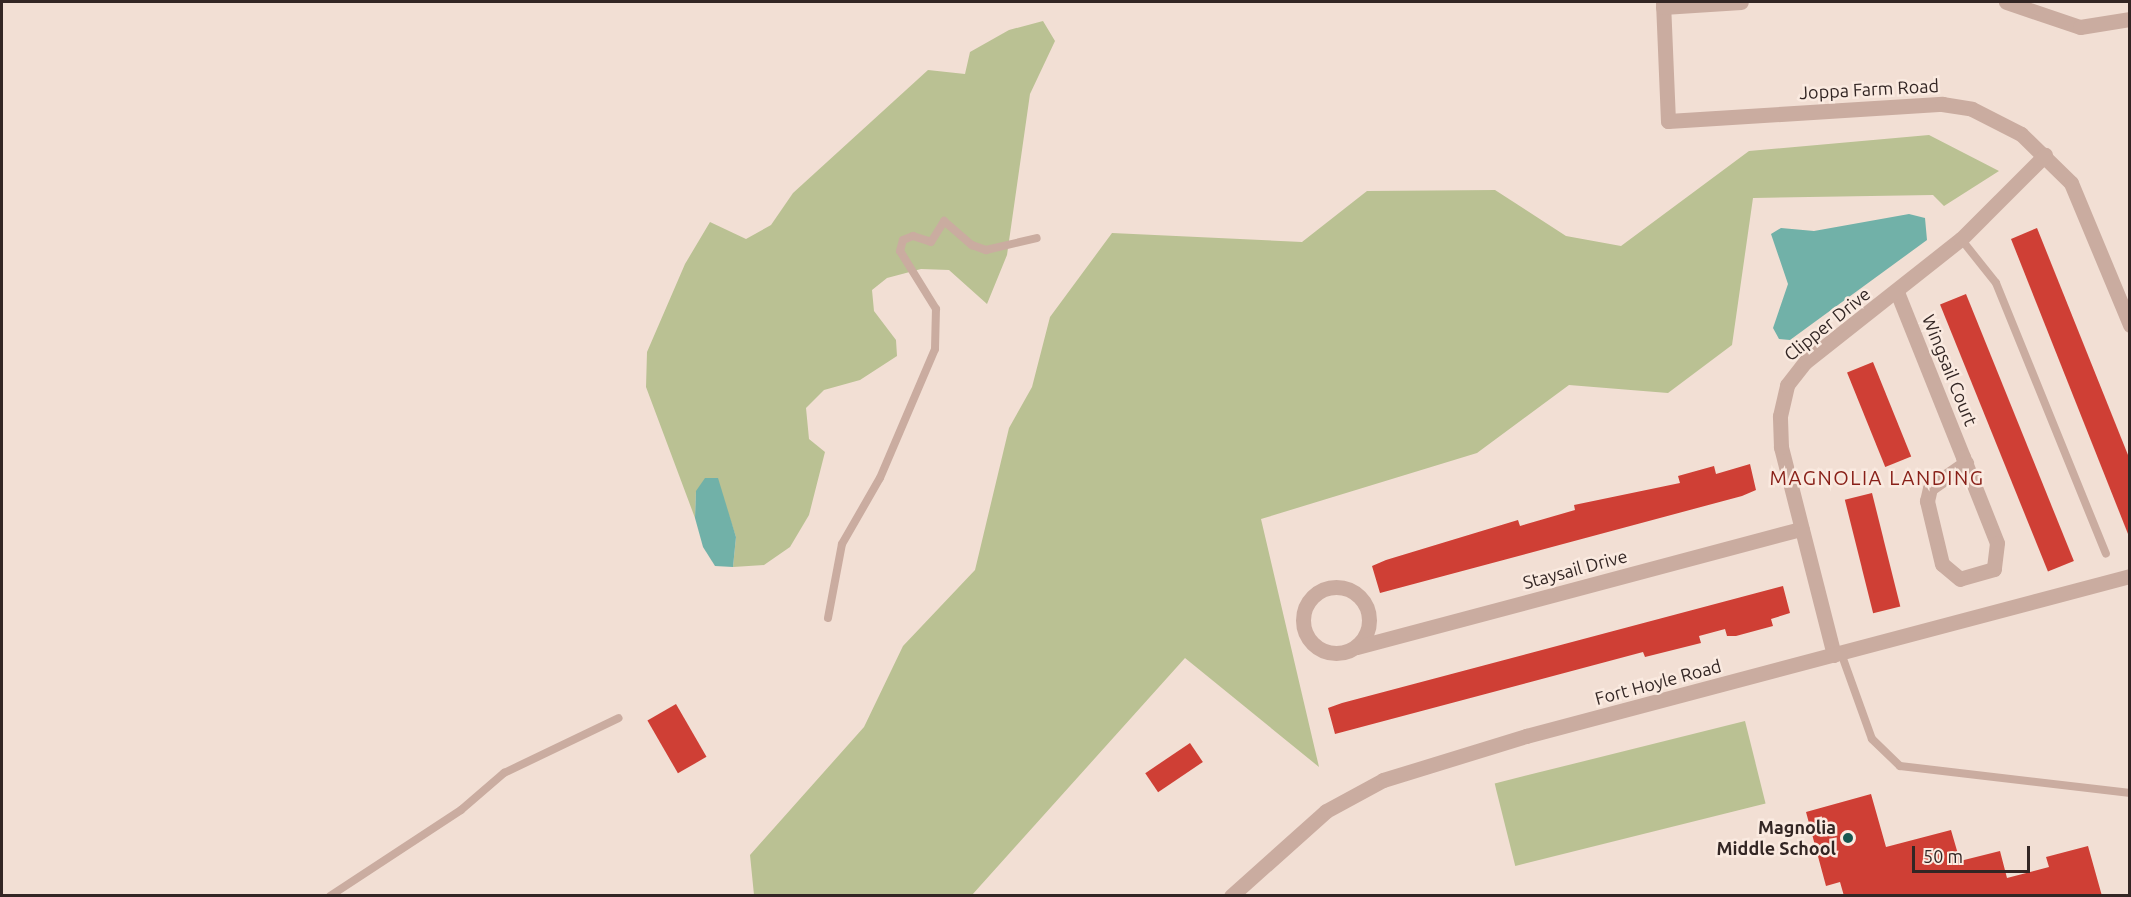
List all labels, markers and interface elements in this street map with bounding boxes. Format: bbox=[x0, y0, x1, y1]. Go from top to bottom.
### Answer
street label: Joppa Farm Road bbox=[1799, 75, 1939, 103]
street label: Clipper Drive bbox=[1780, 283, 1874, 365]
street label: Wingsail Court bbox=[1918, 311, 1982, 429]
district label: MAGNOLIA LANDING bbox=[1770, 465, 1984, 489]
street label: Staysail Drive bbox=[1520, 545, 1630, 593]
street label: Fort Hoyle Road bbox=[1592, 655, 1724, 709]
place label: Magnolia Middle School bbox=[1717, 817, 1836, 860]
marker: Magnolia Middle School bbox=[1841, 831, 1855, 845]
scale bar bbox=[1915, 834, 2034, 872]
text: 50 m bbox=[1923, 846, 1963, 866]

